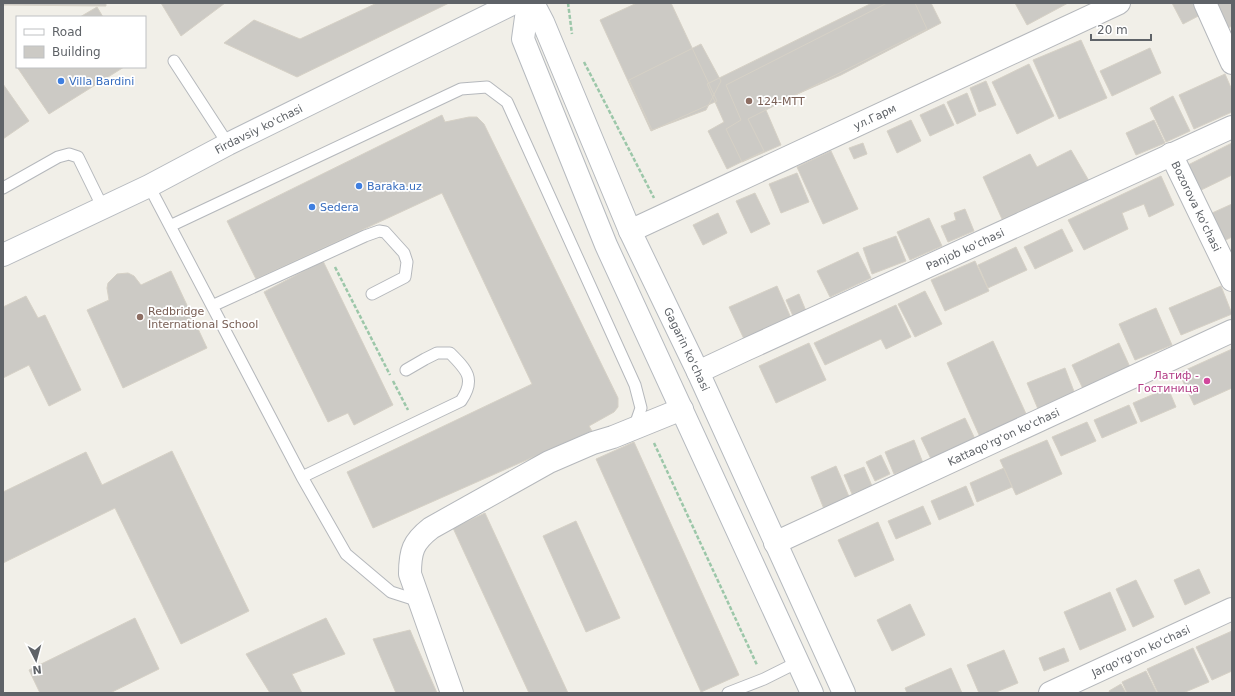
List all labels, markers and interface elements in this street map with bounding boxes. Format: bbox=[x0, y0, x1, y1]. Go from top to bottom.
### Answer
legend bbox=[16, 16, 146, 68]
scale bar bbox=[1091, 16, 1151, 42]
text: 20 m bbox=[1097, 23, 1128, 37]
text: Road bbox=[52, 25, 82, 39]
text: Building bbox=[52, 45, 101, 59]
place label: Villa Bardini bbox=[69, 75, 134, 88]
marker: Villa Bardini bbox=[56, 76, 66, 86]
place label: 124-MTT bbox=[757, 95, 805, 108]
marker: 124-MTT bbox=[744, 96, 754, 106]
street label: Firdavsiy ko'chasi bbox=[213, 102, 305, 157]
street label: ул.Гарм bbox=[851, 102, 898, 133]
street label: Bozorova ko'chasi bbox=[1168, 159, 1223, 254]
place label: Baraka.uz bbox=[367, 180, 422, 193]
marker: Baraka.uz bbox=[354, 181, 364, 191]
place label: Sedera bbox=[320, 201, 359, 214]
marker: Sedera bbox=[307, 202, 317, 212]
street label: Panjob ko'chasi bbox=[924, 226, 1006, 273]
place label: Redbridge International School bbox=[148, 305, 258, 331]
street label: Gagarin ko'chasi bbox=[661, 305, 712, 393]
marker: Redbridge International School bbox=[135, 312, 145, 322]
place label: Латиф - Гостиница bbox=[1137, 369, 1199, 395]
marker: Латиф - Гостиница bbox=[1202, 376, 1212, 386]
street label: Kattaqo'rg'on ko'chasi bbox=[946, 406, 1062, 469]
street label: Jarqo'rg'on ko'chasi bbox=[1089, 623, 1192, 680]
north arrow bbox=[16, 640, 56, 680]
text: N bbox=[32, 663, 42, 676]

